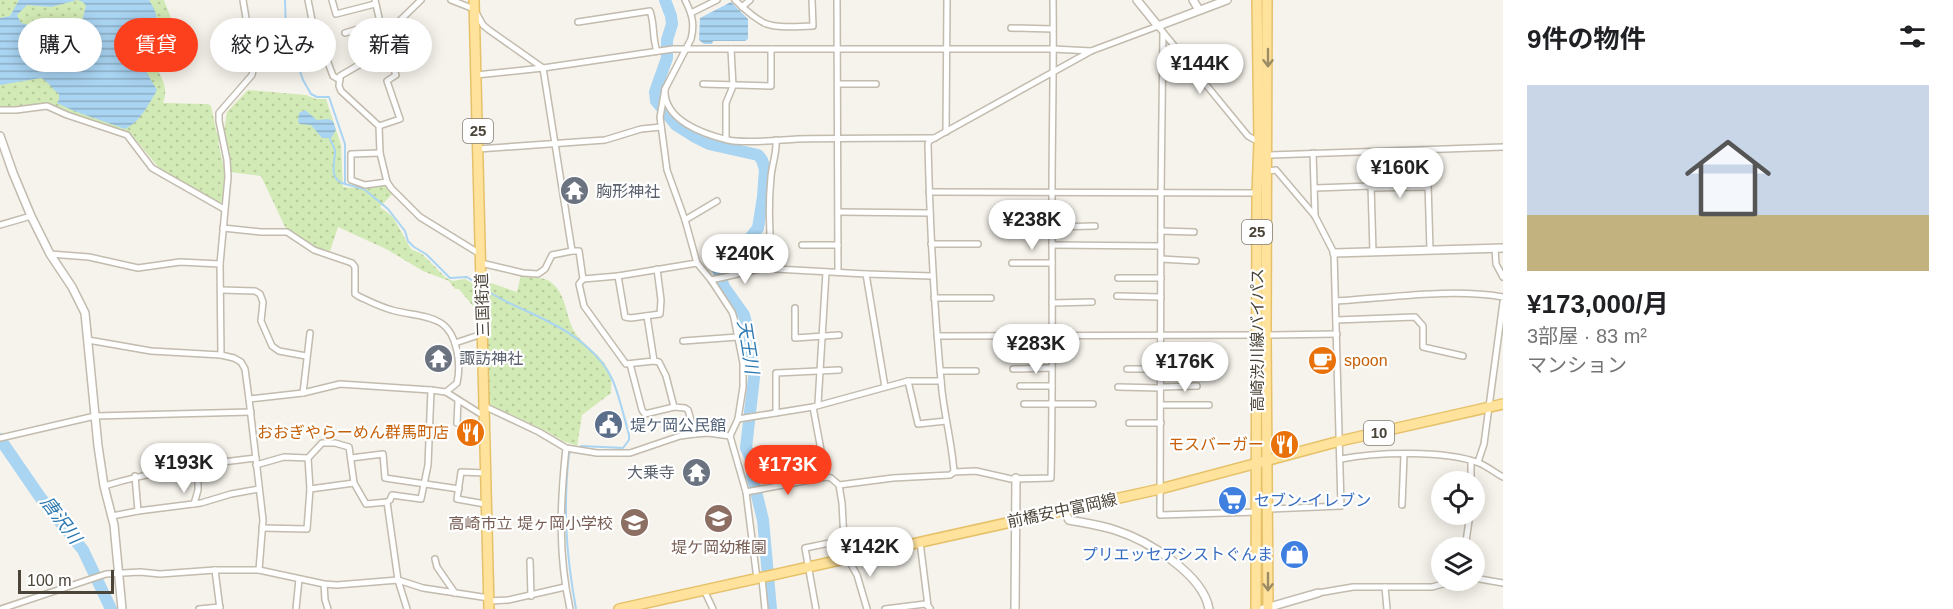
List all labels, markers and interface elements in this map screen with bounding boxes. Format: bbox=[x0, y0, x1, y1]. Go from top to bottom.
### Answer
chip: 購入 bbox=[18, 18, 102, 72]
chip: 賃貸 bbox=[114, 18, 198, 72]
chip: 絞り込み bbox=[210, 18, 336, 72]
chip: 新着 bbox=[348, 18, 432, 72]
icon: filters bbox=[1896, 20, 1929, 53]
text: 9件の物件 bbox=[1527, 24, 1645, 54]
pin: ¥144K bbox=[1158, 44, 1242, 95]
one-way arrow bbox=[1262, 48, 1274, 68]
text: ¥144K bbox=[1171, 52, 1229, 74]
road number: 25 bbox=[463, 119, 493, 143]
icon: home bbox=[1674, 124, 1782, 232]
pin: ¥160K bbox=[1358, 148, 1442, 199]
text: ¥160K bbox=[1371, 156, 1429, 178]
temple icon: 胸形神社 bbox=[559, 175, 591, 207]
place label: 胸形神社 bbox=[596, 183, 660, 200]
pin: ¥238K bbox=[990, 200, 1074, 251]
text: ¥238K bbox=[1003, 208, 1061, 230]
road number: 25 bbox=[1242, 220, 1272, 244]
pin: ¥240K bbox=[703, 234, 787, 285]
text: ¥240K bbox=[716, 242, 774, 264]
street label: 高崎渋川線バイパス bbox=[1249, 268, 1266, 412]
street label: 三国街道 bbox=[473, 273, 492, 337]
text: ¥173,000/月 bbox=[1527, 289, 1669, 319]
water label: 天王川 bbox=[734, 319, 762, 377]
pin: ¥283K bbox=[994, 324, 1078, 375]
text: 3部屋 · 83 m² bbox=[1527, 325, 1647, 347]
text: ¥283K bbox=[1007, 332, 1065, 354]
temple icon: 諏訪神社 bbox=[422, 342, 454, 374]
pin: ¥176K bbox=[1143, 342, 1227, 393]
cafe icon: spoon bbox=[1307, 344, 1339, 376]
place label: 諏訪神社 bbox=[459, 350, 523, 367]
text: ¥176K bbox=[1156, 350, 1214, 372]
place label: spoon bbox=[1344, 352, 1388, 369]
text: マンション bbox=[1527, 354, 1627, 376]
public building icon: 堤ケ岡公民館 bbox=[593, 409, 625, 441]
restaurant icon: おおぎやらーめん群馬町店 bbox=[454, 416, 486, 448]
place label: 堤ケ岡公民館 bbox=[630, 417, 726, 434]
road number: 10 bbox=[1364, 421, 1394, 445]
place label: おおぎやらーめん群馬町店 bbox=[257, 424, 449, 441]
restaurant icon: モスバーガー bbox=[1269, 428, 1301, 460]
place label: モスバーガー bbox=[1168, 436, 1264, 453]
pin: ¥193K bbox=[142, 443, 226, 494]
pin: ¥173K bbox=[746, 445, 830, 496]
text: ¥193K bbox=[155, 451, 213, 473]
text: ¥173K bbox=[759, 453, 817, 475]
temple icon: 大乗寺 bbox=[680, 456, 712, 488]
place label: 大乗寺 bbox=[627, 464, 675, 481]
map controls bbox=[1431, 471, 1485, 591]
button: locate bbox=[1431, 471, 1485, 525]
supermarket icon: セブン-イレブン bbox=[1217, 484, 1249, 516]
street label: 前橋安中富岡線 bbox=[1006, 491, 1119, 530]
water label: 唐沢川 bbox=[37, 492, 86, 549]
place label: セブン-イレブン bbox=[1254, 492, 1371, 509]
school or university icon: 堤ケ岡幼稚園 bbox=[703, 503, 735, 535]
school or university icon: 高崎市立 堤ヶ岡小学校 bbox=[618, 507, 650, 539]
place label: 高崎市立 堤ヶ岡小学校 bbox=[449, 515, 613, 532]
pin: ¥142K bbox=[828, 527, 912, 578]
text: ¥142K bbox=[841, 535, 899, 557]
button: layers bbox=[1431, 537, 1485, 591]
shop icon: プリエッセアシストぐんま bbox=[1278, 538, 1310, 570]
place label: 堤ケ岡幼稚園 bbox=[671, 539, 767, 556]
place label: プリエッセアシストぐんま bbox=[1082, 546, 1273, 563]
scale bar bbox=[18, 567, 114, 594]
one-way arrow bbox=[1262, 571, 1274, 591]
text: 100 m bbox=[27, 572, 71, 589]

